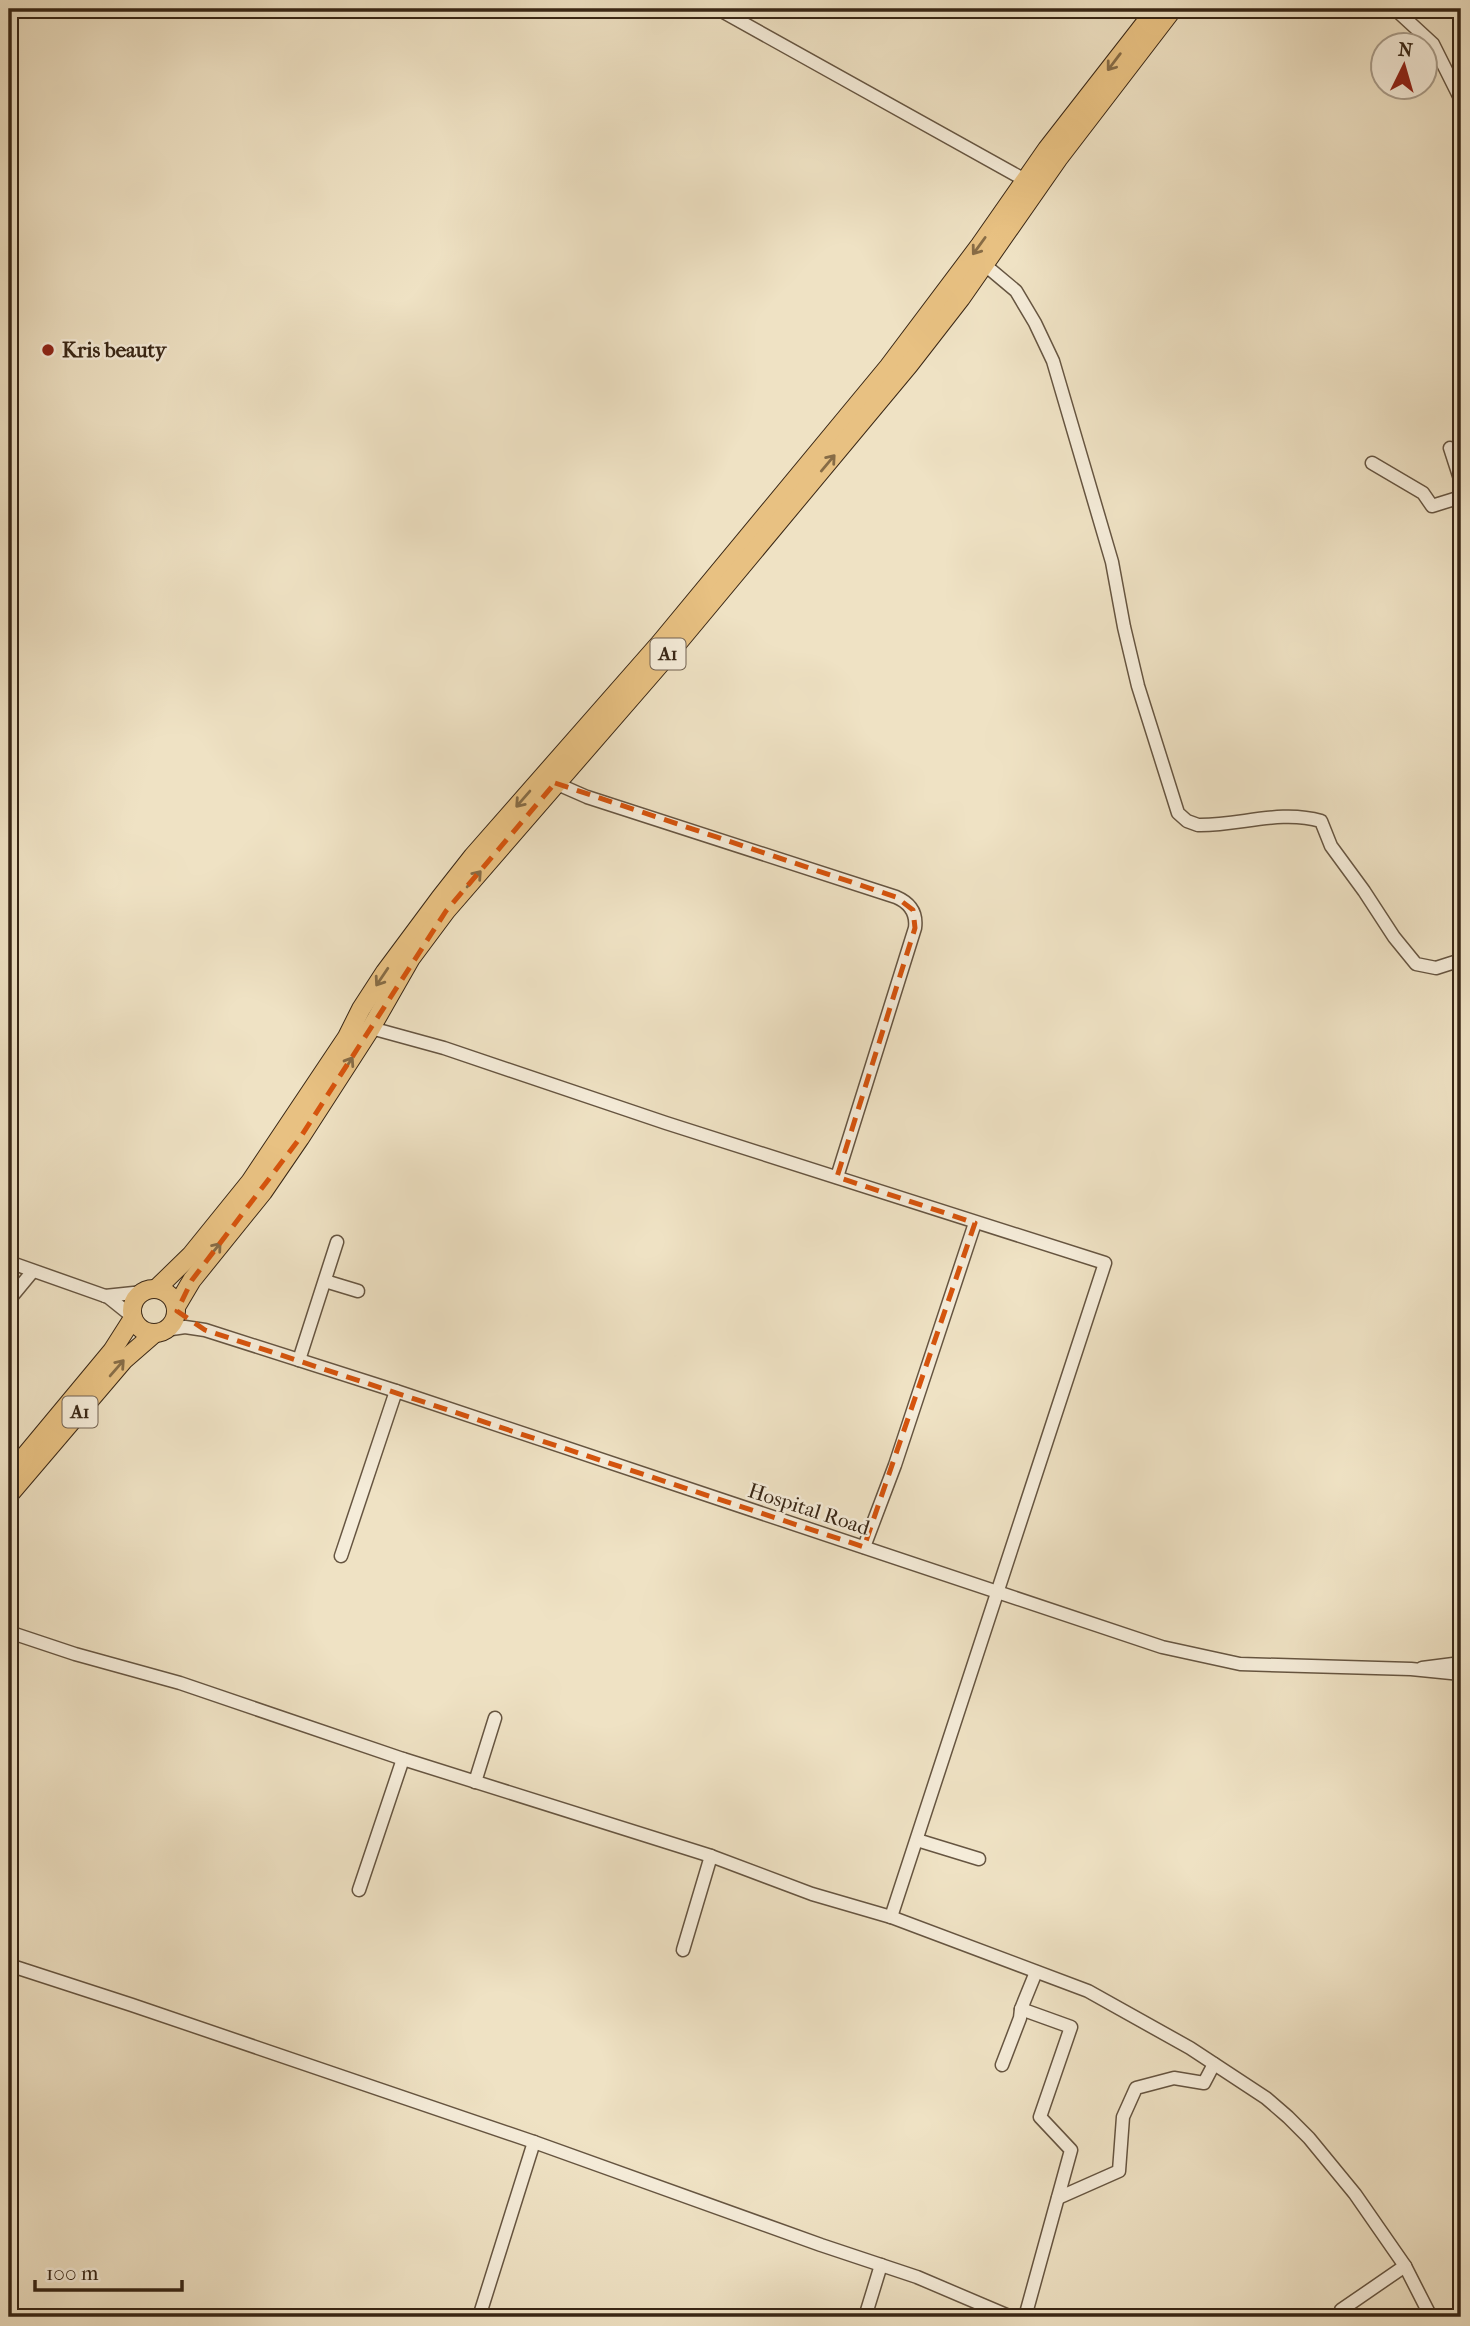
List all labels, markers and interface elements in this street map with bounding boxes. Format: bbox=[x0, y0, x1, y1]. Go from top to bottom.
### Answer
north arrow bbox=[1368, 32, 1438, 102]
text: N bbox=[1397, 38, 1414, 62]
one-way arrow bbox=[1106, 52, 1121, 71]
one-way arrow bbox=[972, 236, 986, 255]
place label: Kris beauty bbox=[62, 338, 168, 362]
marker: Kris beauty bbox=[40, 342, 56, 358]
one-way arrow bbox=[820, 454, 836, 472]
road number: A1 bbox=[650, 638, 686, 670]
one-way arrow bbox=[515, 790, 531, 808]
one-way arrow bbox=[466, 870, 482, 888]
one-way arrow bbox=[375, 967, 389, 987]
one-way arrow bbox=[340, 1057, 354, 1077]
one-way arrow bbox=[207, 1243, 222, 1261]
one-way arrow bbox=[109, 1360, 125, 1378]
road number: A1 bbox=[62, 1396, 98, 1428]
street label: Hospital Road bbox=[745, 1478, 873, 1540]
scale bar bbox=[35, 2249, 182, 2293]
text: 100 m bbox=[46, 2261, 99, 2285]

